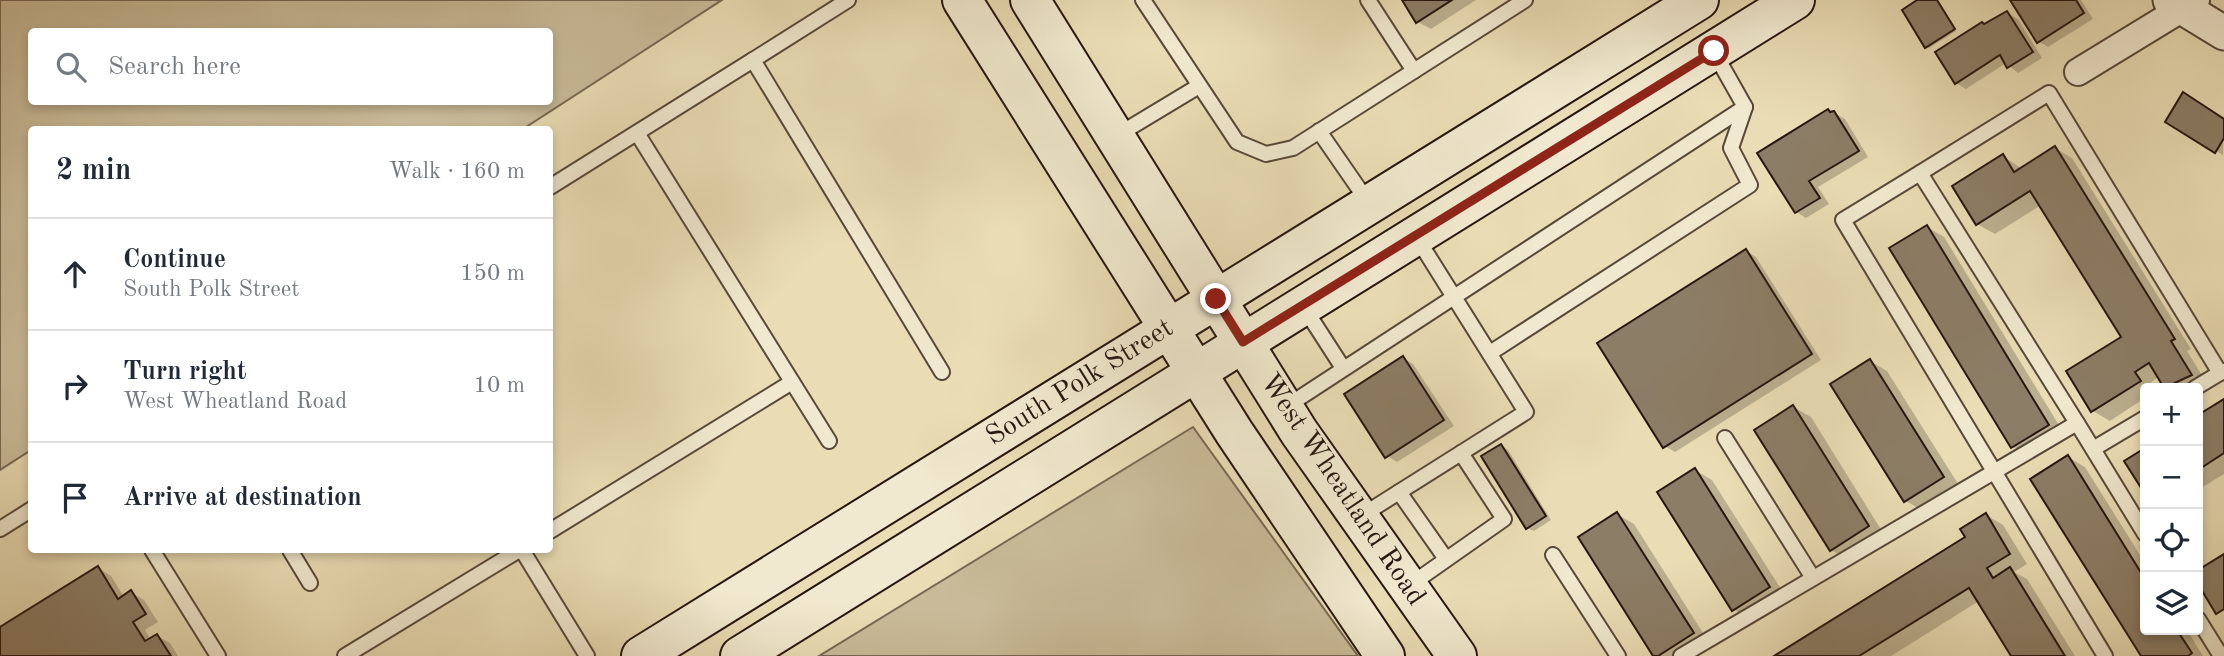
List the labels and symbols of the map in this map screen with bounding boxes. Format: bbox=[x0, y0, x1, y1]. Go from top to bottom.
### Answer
route start bbox=[1698, 35, 1729, 66]
route end bbox=[1200, 283, 1231, 314]
street label: South Polk Street bbox=[982, 314, 1178, 452]
street label: West Wheatland Road bbox=[1254, 369, 1430, 611]

